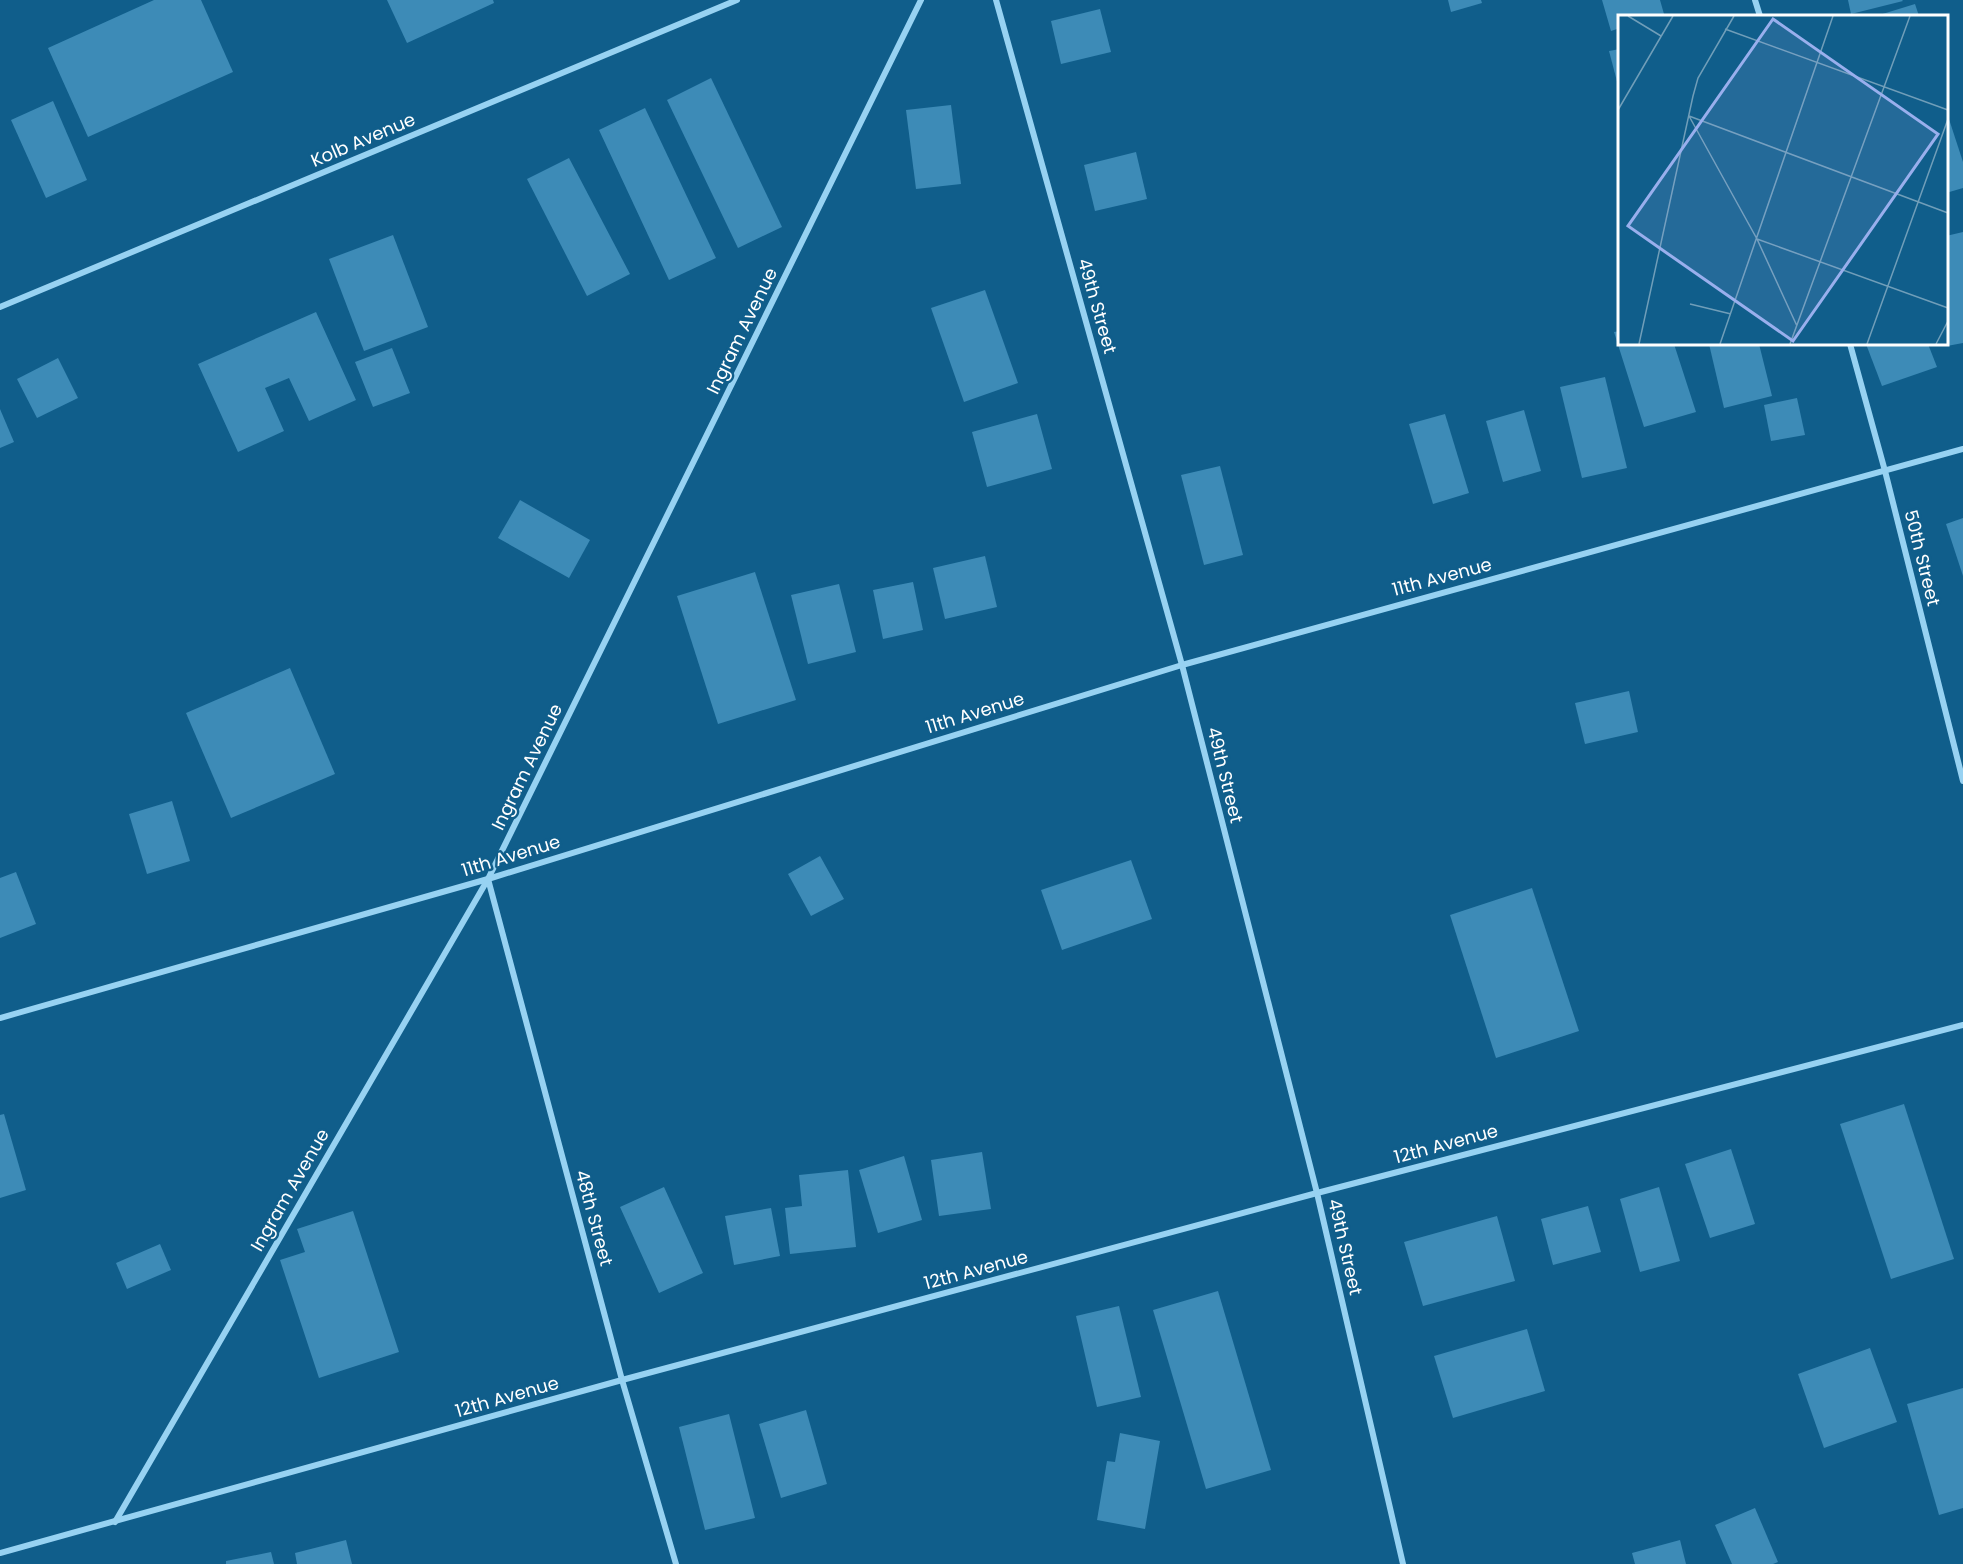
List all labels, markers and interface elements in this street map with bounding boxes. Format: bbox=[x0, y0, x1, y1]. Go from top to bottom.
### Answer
inset map bbox=[1618, 15, 1948, 345]
street label: Kolb Avenue bbox=[307, 106, 419, 173]
street label: 49th Street bbox=[1072, 255, 1123, 357]
street label: Ingram Avenue bbox=[700, 263, 783, 398]
street label: 50th Street bbox=[1898, 507, 1946, 609]
street label: 11th Avenue bbox=[1389, 551, 1494, 602]
street label: 11th Avenue bbox=[922, 686, 1027, 739]
street label: Ingram Avenue bbox=[485, 699, 568, 834]
street label: 49th Street bbox=[1201, 724, 1249, 826]
street label: 11th Avenue bbox=[458, 829, 563, 882]
street label: 12th Avenue bbox=[1391, 1118, 1501, 1169]
street label: Ingram Avenue bbox=[244, 1124, 335, 1256]
street label: 48th Street bbox=[570, 1167, 619, 1269]
street label: 49th Street bbox=[1322, 1196, 1369, 1298]
street label: 12th Avenue bbox=[921, 1244, 1031, 1295]
street label: 12th Avenue bbox=[452, 1370, 562, 1423]

